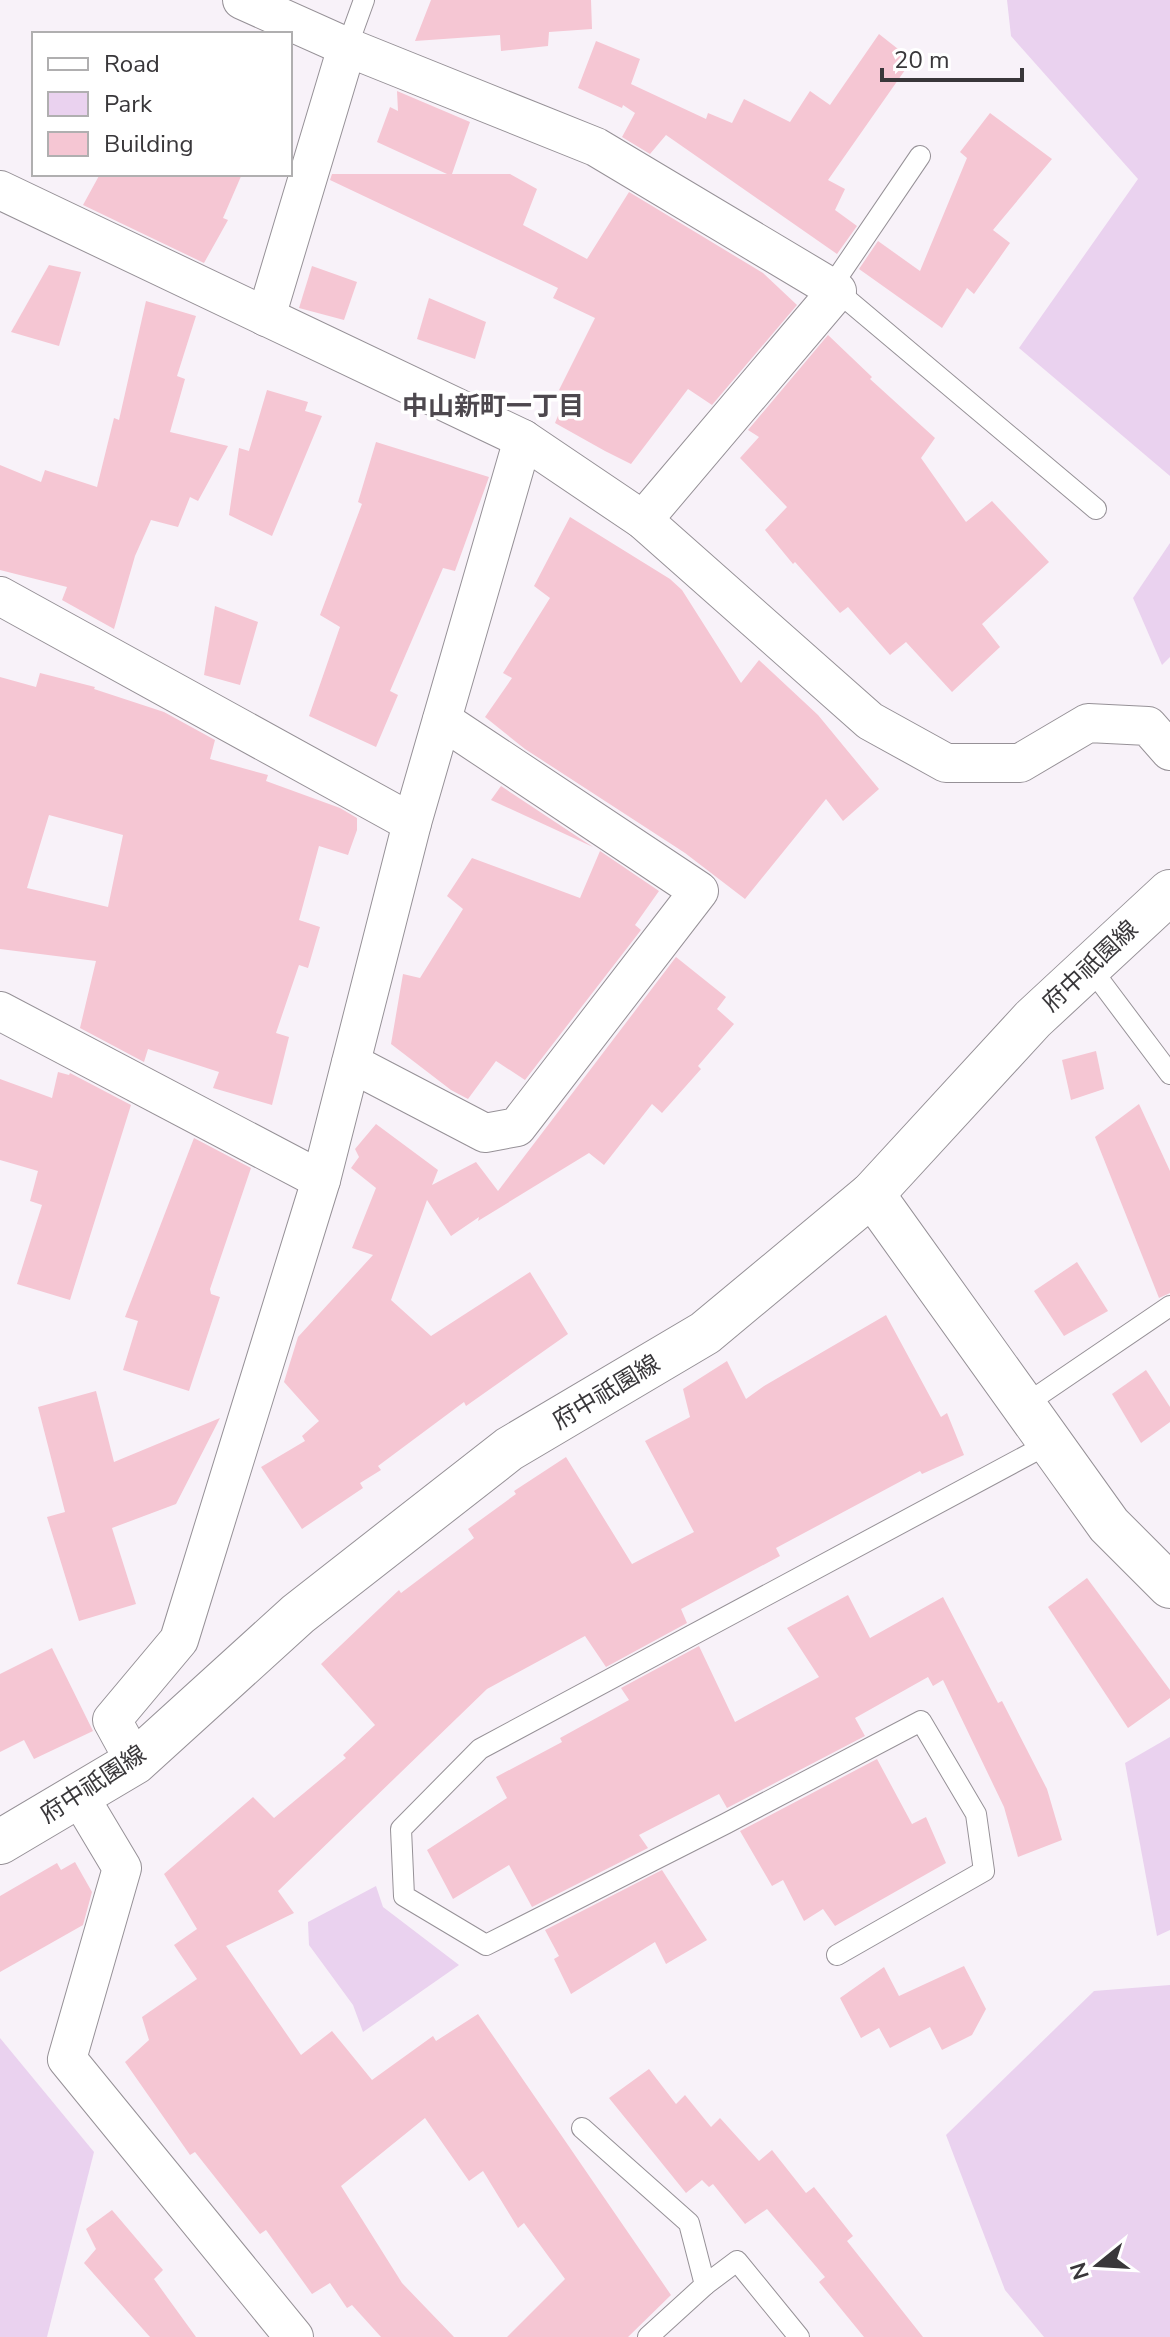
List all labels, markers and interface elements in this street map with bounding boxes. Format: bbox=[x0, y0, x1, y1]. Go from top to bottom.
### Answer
legend bbox=[32, 32, 292, 176]
scale bar bbox=[882, 32, 1022, 82]
text: 20 m bbox=[894, 44, 950, 76]
text: Road bbox=[104, 48, 160, 80]
text: Park bbox=[104, 88, 153, 120]
text: Building bbox=[104, 128, 194, 160]
district label: 中山新町一丁目 bbox=[402, 389, 584, 424]
street label: 府中祇園線 bbox=[1035, 913, 1145, 1019]
street label: 府中祇園線 bbox=[546, 1347, 666, 1437]
street label: 府中祇園線 bbox=[34, 1738, 152, 1830]
north arrow bbox=[1058, 2225, 1138, 2305]
text: N bbox=[1063, 2258, 1097, 2283]

